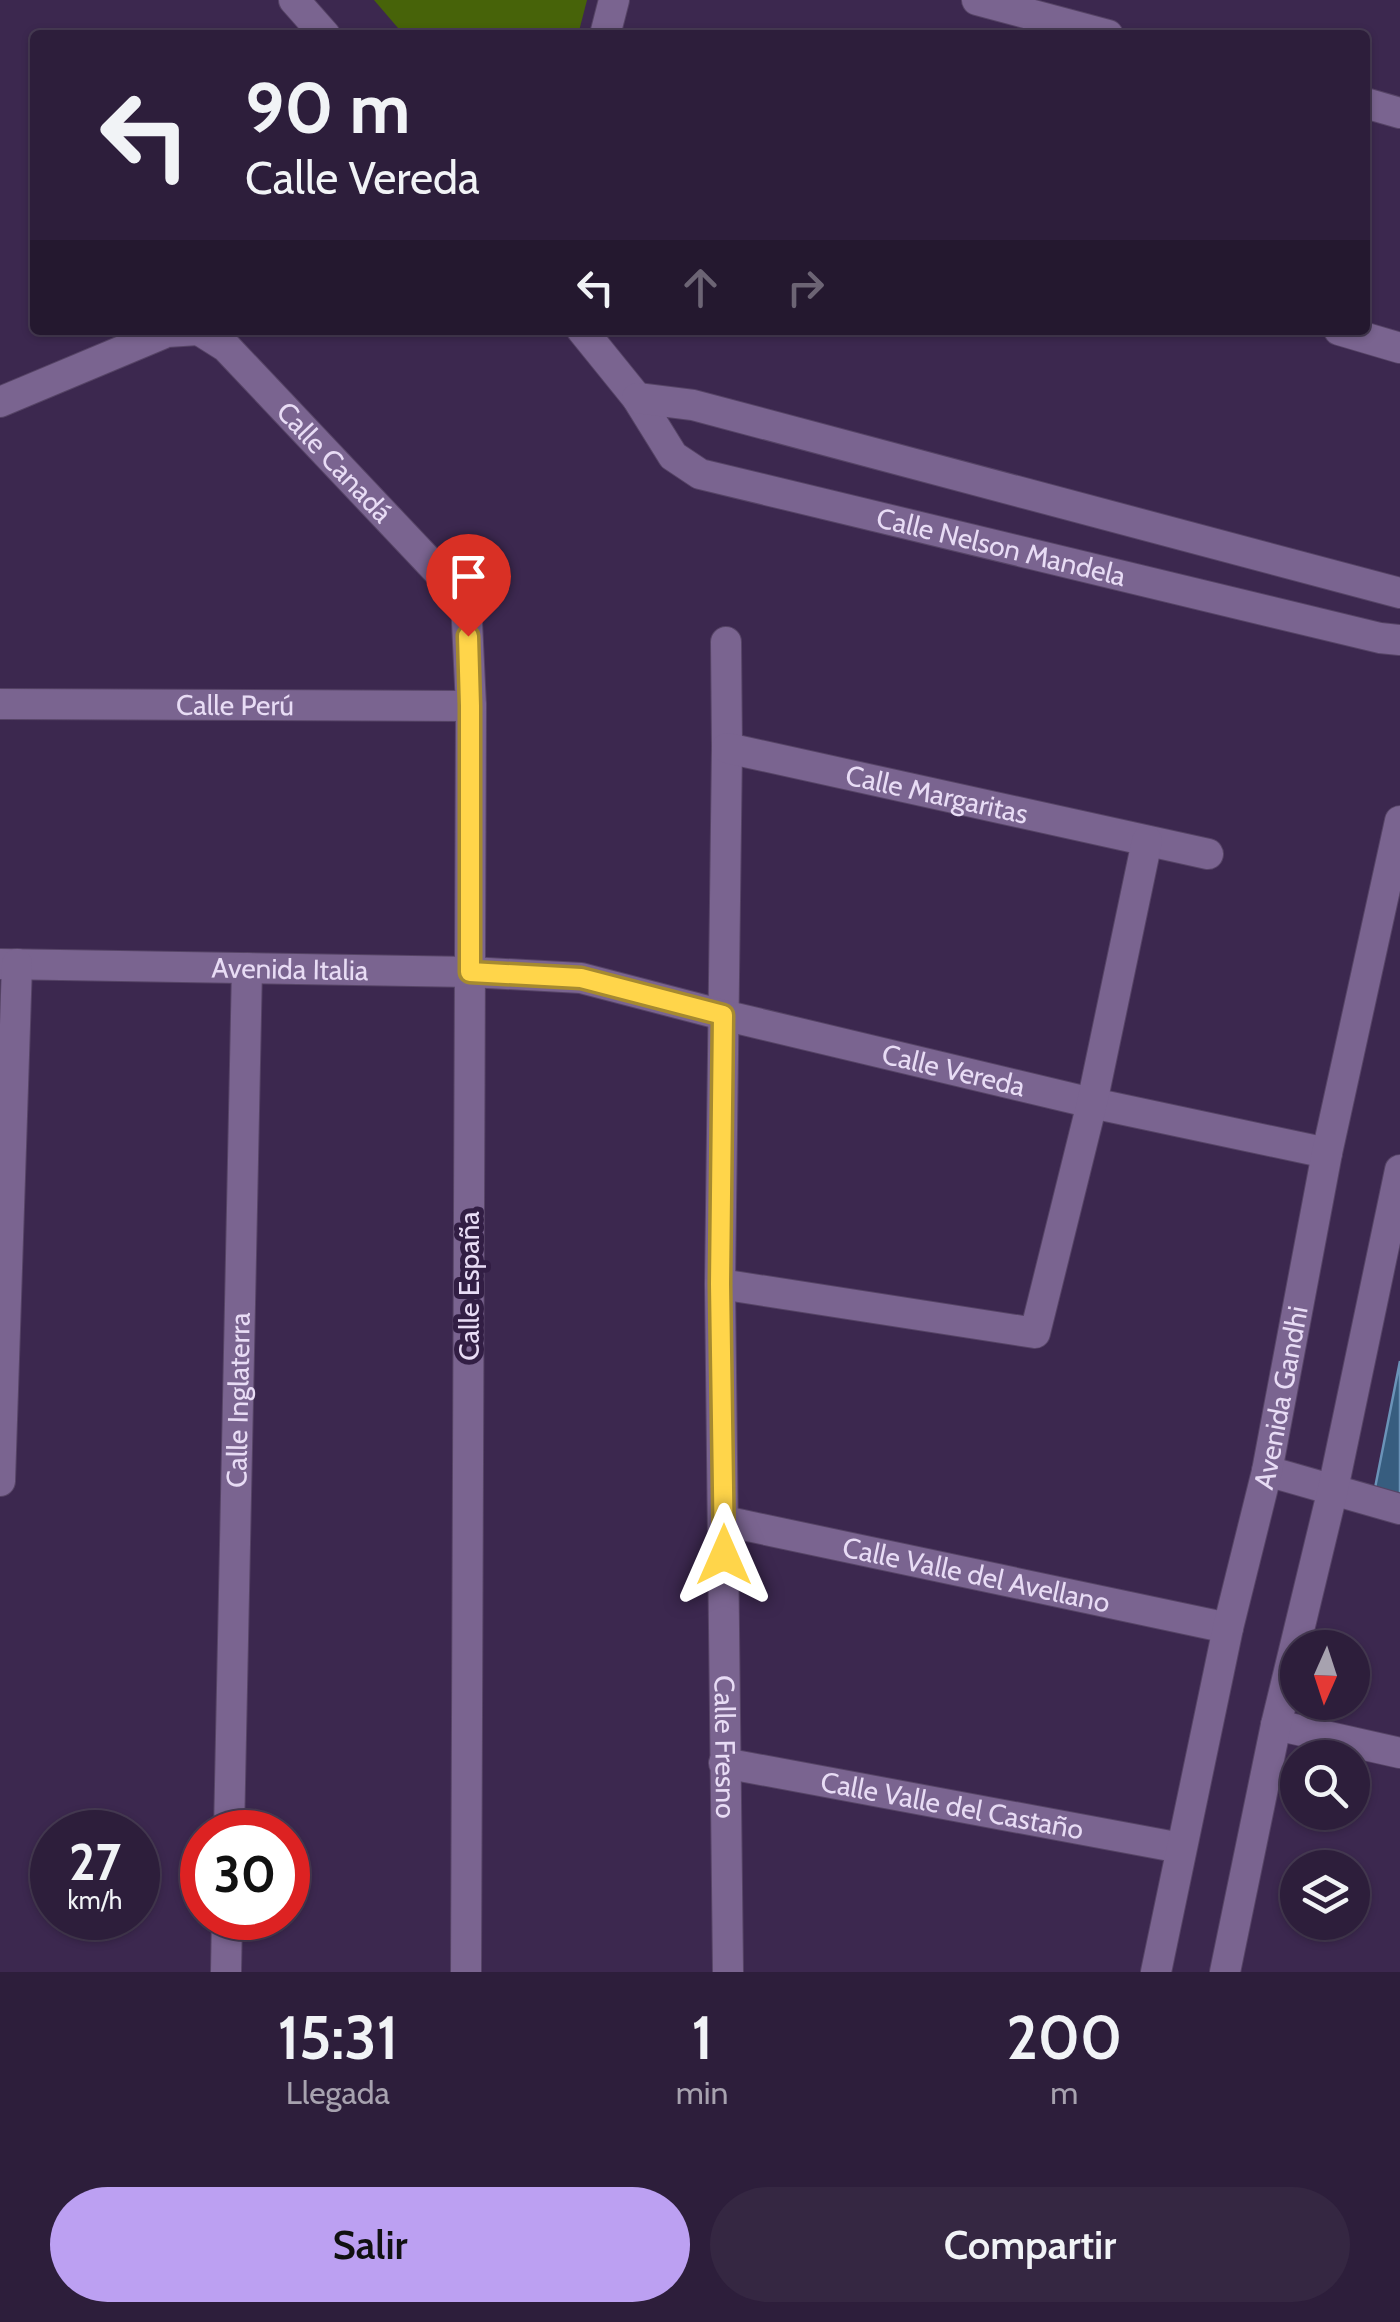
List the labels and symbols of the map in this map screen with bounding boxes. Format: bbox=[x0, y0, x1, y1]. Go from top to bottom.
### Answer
street label: Calle Canadá bbox=[270, 395, 400, 530]
street label: Calle Nelson Mandela bbox=[873, 500, 1130, 593]
pin bbox=[426, 534, 511, 637]
street label: Calle Perú bbox=[176, 688, 294, 722]
street label: Calle Margaritas bbox=[843, 758, 1031, 831]
street label: Avenida Italia bbox=[211, 951, 369, 987]
street label: Calle Vereda bbox=[879, 1037, 1029, 1104]
street label: Calle España bbox=[452, 1211, 486, 1361]
street label: Avenida Gandhi bbox=[1246, 1303, 1315, 1493]
street label: Calle Inglaterra bbox=[219, 1312, 257, 1488]
position arrow bbox=[672, 1503, 776, 1607]
street label: Calle Valle del Avellano bbox=[840, 1530, 1113, 1619]
north arrow bbox=[1280, 1630, 1370, 1720]
street label: Calle Fresno bbox=[708, 1675, 743, 1819]
street label: Calle Valle del Castaño bbox=[818, 1764, 1086, 1847]
speed limit sign: 30 bbox=[180, 1810, 310, 1940]

